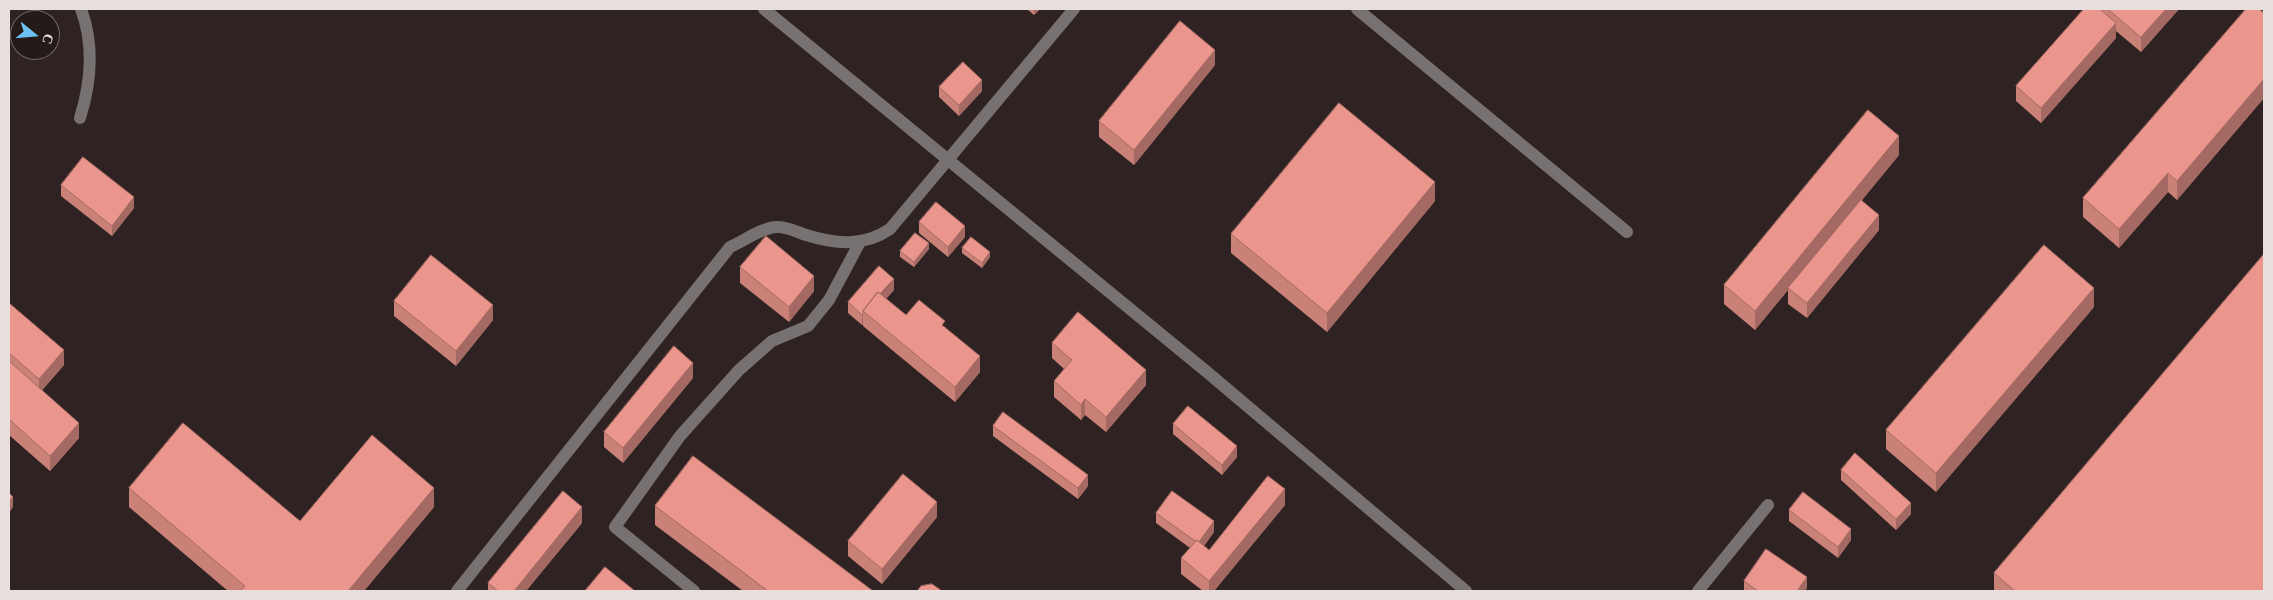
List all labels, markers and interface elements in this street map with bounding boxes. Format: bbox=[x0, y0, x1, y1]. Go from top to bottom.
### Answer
north arrow bbox=[10, 10, 60, 60]
text: С bbox=[38, 32, 58, 47]

